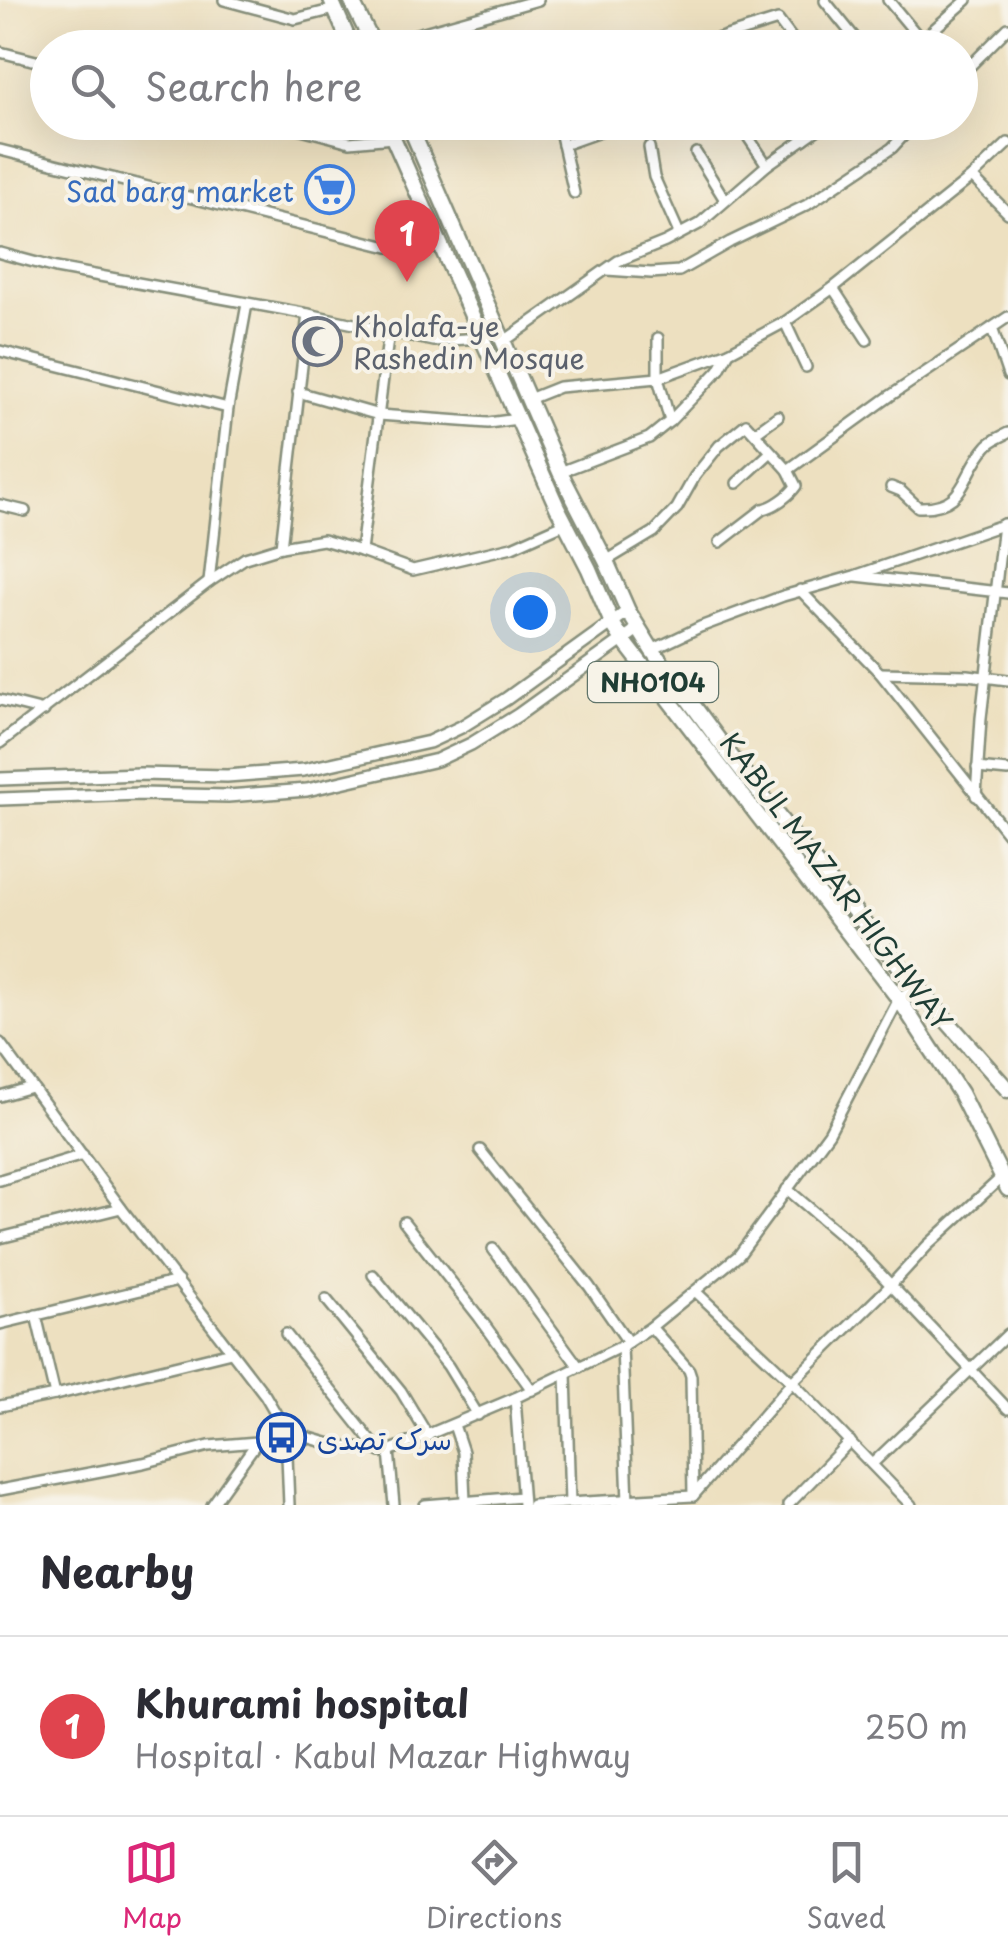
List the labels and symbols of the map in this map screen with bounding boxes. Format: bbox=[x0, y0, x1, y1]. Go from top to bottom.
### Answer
supermarket icon: Sad barg market bbox=[303, 164, 355, 216]
place label: Sad barg market bbox=[66, 169, 294, 212]
pin: 1 bbox=[374, 200, 440, 282]
place label: Kholafa-ye Rashedin Mosque bbox=[353, 304, 585, 379]
mosque icon: Kholafa-ye Rashedin Mosque bbox=[292, 315, 344, 367]
your location bbox=[505, 587, 556, 638]
road number: NH0104 bbox=[588, 662, 718, 702]
street label: KABUL MAZAR HIGHWAY bbox=[710, 723, 964, 1039]
bus stop icon: سرک تصدی bbox=[256, 1412, 308, 1464]
place label: سرک تصدی bbox=[317, 1417, 452, 1460]

